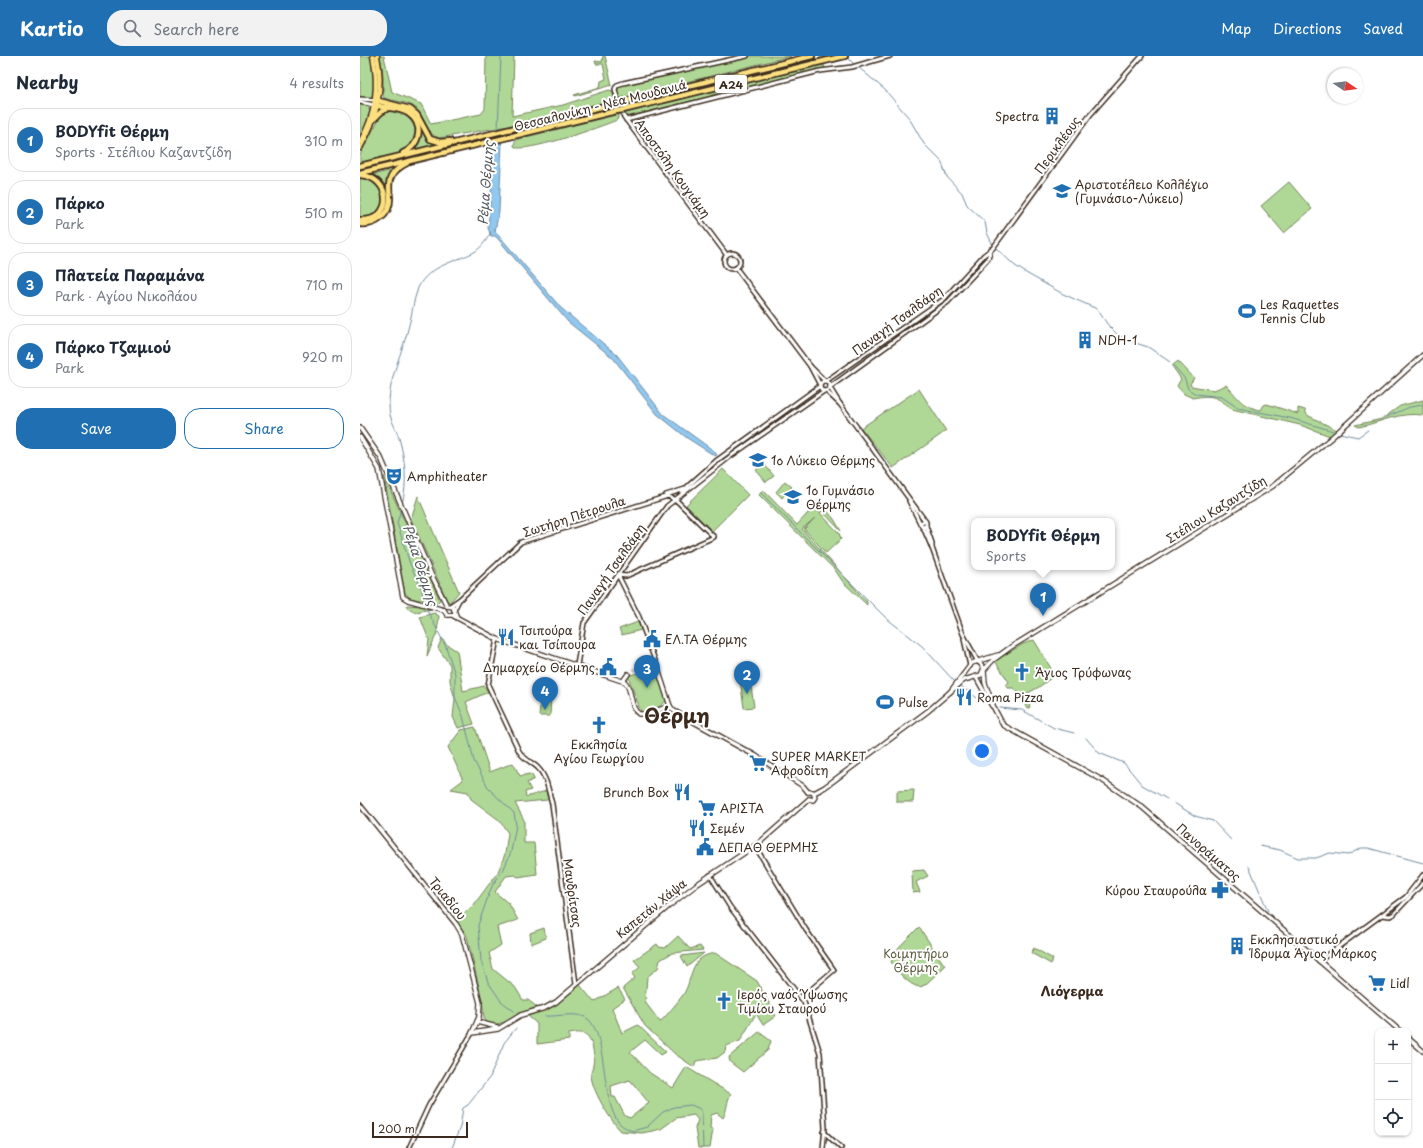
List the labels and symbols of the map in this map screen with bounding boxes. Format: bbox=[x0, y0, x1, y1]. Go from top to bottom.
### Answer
north arrow bbox=[1327, 68, 1363, 104]
street label: Θεσσαλονίκη - Νέα Μουδανιά bbox=[512, 75, 688, 135]
road number: Α24 bbox=[715, 75, 747, 93]
building icon: Spectra bbox=[1042, 106, 1062, 126]
place label: Spectra bbox=[995, 107, 1040, 125]
street label: Περικλέους bbox=[1030, 112, 1084, 178]
street label: Αποστόλη Κουγιάμη bbox=[631, 115, 715, 221]
water label: Ρέμα Θέρμης bbox=[473, 139, 498, 226]
place label: Αριστοτέλειο Κολλέγιο (Γυμνάσιο-Λύκειο) bbox=[1075, 175, 1209, 207]
school or university icon: Αριστοτέλειο Κολλέγιο (Γυμνάσιο-Λύκειο) bbox=[1052, 181, 1072, 201]
street label: Παναγή Τσαλδάρη bbox=[848, 281, 946, 359]
place label: Les Raquettes Tennis Club bbox=[1260, 295, 1339, 327]
sports icon: Les Raquettes Tennis Club bbox=[1237, 301, 1257, 321]
building icon: NDH-1 bbox=[1075, 330, 1095, 350]
place label: NDH-1 bbox=[1098, 331, 1137, 349]
school or university icon: 1ο Λύκειο Θέρμης bbox=[748, 450, 768, 470]
place label: 1ο Λύκειο Θέρμης bbox=[771, 451, 875, 469]
theatre icon: Amphitheater bbox=[384, 466, 404, 486]
place label: Amphitheater bbox=[407, 467, 488, 485]
street label: Στέλιου Καζαντζίδη bbox=[1163, 471, 1269, 547]
place label: 1ο Γυμνάσιο Θέρμης bbox=[806, 481, 875, 513]
school or university icon: 1ο Γυμνάσιο Θέρμης bbox=[783, 487, 803, 507]
street label: Σωτήρη Πέτρουλα bbox=[520, 491, 628, 541]
street label: Παναγή Τσαλδάρη bbox=[573, 520, 649, 618]
water label: Ρέμα Θέρμης bbox=[399, 522, 443, 609]
pin: 1 bbox=[1030, 583, 1056, 616]
place label: Τσιπούρα και Τσίπουρα bbox=[519, 621, 596, 653]
restaurant icon: Τσιπούρα και Τσίπουρα bbox=[496, 627, 516, 647]
public building icon: ΕΛ.ΤΑ Θέρμης bbox=[642, 629, 662, 649]
place label: ΕΛ.ΤΑ Θέρμης bbox=[665, 630, 747, 648]
pin: 3 bbox=[634, 655, 660, 688]
public building icon: Δημαρχείο Θέρμης bbox=[598, 657, 618, 677]
place label: Δημαρχείο Θέρμης bbox=[483, 658, 595, 676]
pin: 2 bbox=[734, 661, 760, 694]
church icon: Άγιος Τρύφωνας bbox=[1012, 662, 1032, 682]
place label: Άγιος Τρύφωνας bbox=[1035, 663, 1131, 681]
pin: 4 bbox=[532, 677, 558, 710]
restaurant icon: Roma Pizza bbox=[954, 687, 974, 707]
place label: Roma Pizza bbox=[977, 688, 1044, 706]
sports icon: Pulse bbox=[875, 692, 895, 712]
place label: Pulse bbox=[898, 693, 929, 711]
district label: Θέρμη bbox=[644, 700, 710, 730]
church icon: Εκκλησία Αγίου Γεωργίου bbox=[589, 715, 609, 735]
place label: Εκκλησία Αγίου Γεωργίου bbox=[554, 735, 644, 767]
your location bbox=[972, 741, 992, 761]
place label: SUPER MARKET Αφροδίτη bbox=[771, 747, 867, 779]
supermarket icon: SUPER MARKET Αφροδίτη bbox=[748, 753, 768, 773]
restaurant icon: Brunch Box bbox=[672, 782, 692, 802]
place label: Brunch Box bbox=[603, 783, 669, 801]
supermarket icon: ΑΡΙΣΤΑ bbox=[697, 798, 717, 818]
place label: ΑΡΙΣΤΑ bbox=[720, 799, 764, 817]
restaurant icon: Σεμέν bbox=[687, 818, 707, 838]
place label: Σεμέν bbox=[710, 819, 745, 837]
street label: Πανοράματος bbox=[1173, 819, 1245, 885]
public building icon: ΔΕΠΑΘ ΘΕΡΜΗΣ bbox=[695, 837, 715, 857]
place label: ΔΕΠΑΘ ΘΕΡΜΗΣ bbox=[718, 838, 818, 856]
street label: Μανδρίτσας bbox=[559, 857, 587, 929]
street label: Τριαδίου bbox=[425, 873, 471, 923]
street label: Καπετάν Χάψα bbox=[612, 874, 690, 942]
pharmacy icon: Κύρου Σταυρούλα bbox=[1210, 880, 1230, 900]
place label: Κύρου Σταυρούλα bbox=[1105, 881, 1207, 899]
place label: Εκκλησιαστικό Ίδρυμα Άγιος Μάρκος bbox=[1248, 930, 1377, 962]
building icon: Εκκλησιαστικό Ίδρυμα Άγιος Μάρκος bbox=[1227, 936, 1247, 956]
park label: Κοιμητήριο Θέρμης bbox=[883, 944, 949, 976]
supermarket icon: Lidl bbox=[1367, 973, 1387, 993]
place label: Lidl bbox=[1390, 974, 1410, 992]
district label: Λιόγερμα bbox=[1041, 981, 1103, 1000]
place label: Ιερός ναός Ύψωσης Τιμίου Σταυρού bbox=[737, 985, 848, 1017]
church icon: Ιερός ναός Ύψωσης Τιμίου Σταυρού bbox=[714, 991, 734, 1011]
scale bar bbox=[372, 1120, 468, 1139]

